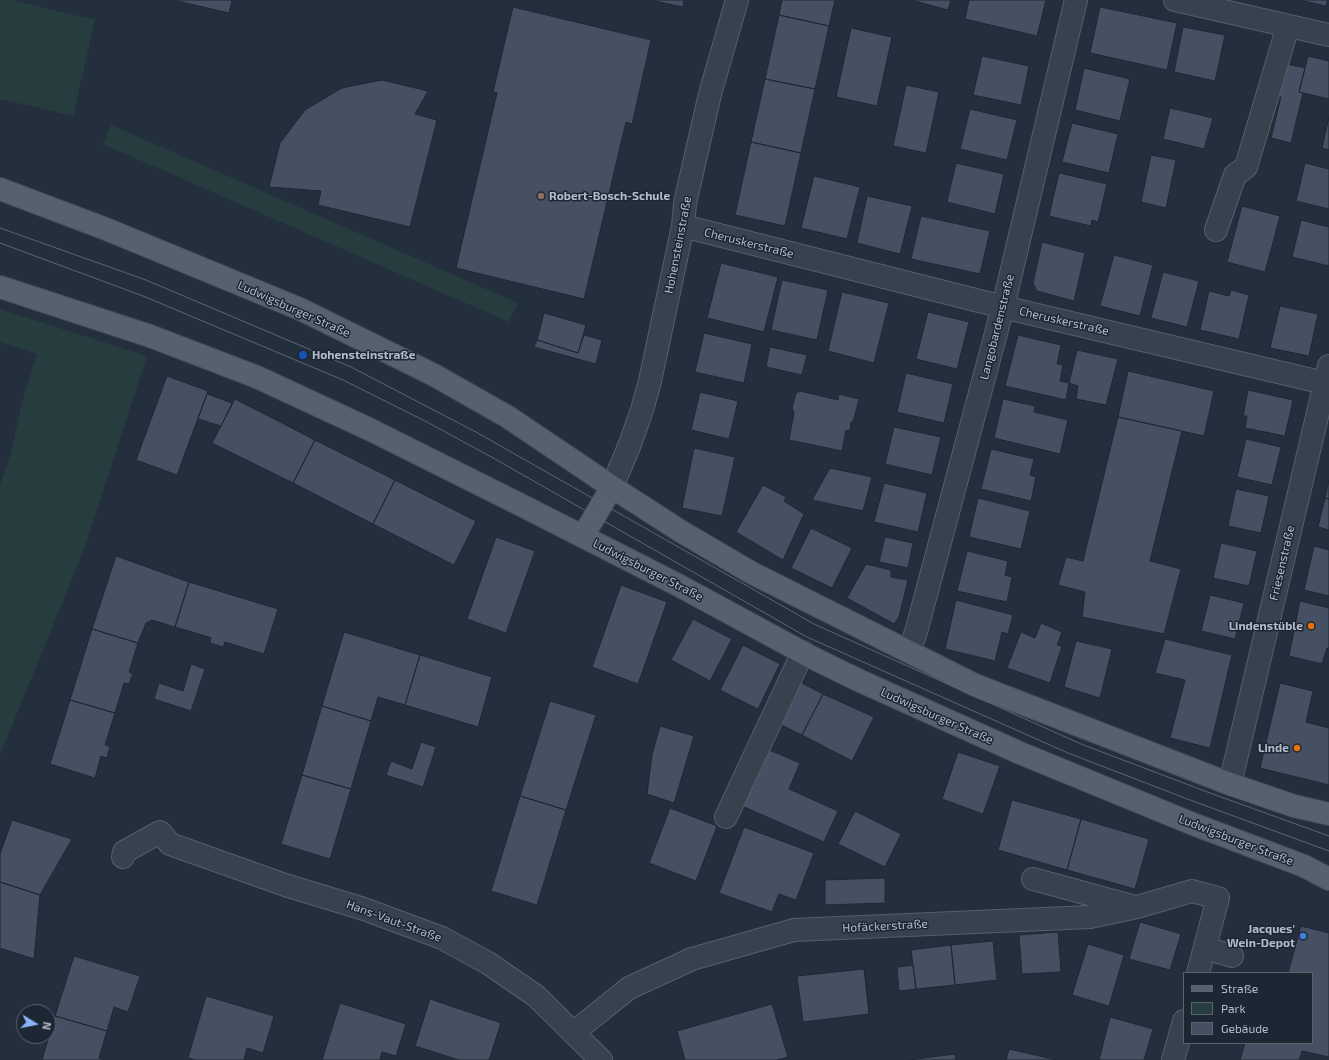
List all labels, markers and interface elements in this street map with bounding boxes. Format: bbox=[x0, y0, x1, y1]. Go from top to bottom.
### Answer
place label: Robert-Bosch-Schule bbox=[549, 189, 670, 203]
marker: Robert-Bosch-Schule bbox=[536, 191, 546, 201]
street label: Hohensteinstraße bbox=[661, 195, 695, 295]
street label: Cheruskerstraße bbox=[703, 225, 795, 261]
street label: Langobardenstraße bbox=[977, 273, 1017, 381]
street label: Ludwigsburger Straße bbox=[235, 278, 353, 340]
street label: Cheruskerstraße bbox=[1018, 304, 1110, 338]
place label: Hohensteinstraße bbox=[312, 348, 416, 362]
marker: Hohensteinstraße bbox=[297, 349, 309, 361]
street label: Friesenstraße bbox=[1266, 524, 1298, 602]
street label: Ludwigsburger Straße bbox=[590, 536, 706, 604]
place label: Lindenstüble bbox=[1229, 619, 1303, 633]
marker: Lindenstüble bbox=[1306, 621, 1316, 631]
street label: Ludwigsburger Straße bbox=[878, 685, 996, 747]
place label: Linde bbox=[1258, 741, 1289, 755]
marker: Linde bbox=[1292, 743, 1302, 753]
street label: Ludwigsburger Straße bbox=[1177, 811, 1295, 869]
street label: Hans-Vaut-Straße bbox=[344, 897, 444, 945]
street label: Hofäckerstraße bbox=[842, 917, 928, 935]
place label: Jacques' Wein-Depot bbox=[1227, 922, 1295, 950]
marker: Jacques' Wein-Depot bbox=[1298, 931, 1308, 941]
legend bbox=[1183, 972, 1313, 1044]
text: Straße bbox=[1221, 981, 1258, 995]
text: Park bbox=[1221, 1001, 1246, 1015]
north arrow bbox=[16, 1004, 56, 1044]
text: N bbox=[40, 1021, 54, 1031]
text: Gebäude bbox=[1221, 1021, 1269, 1035]

